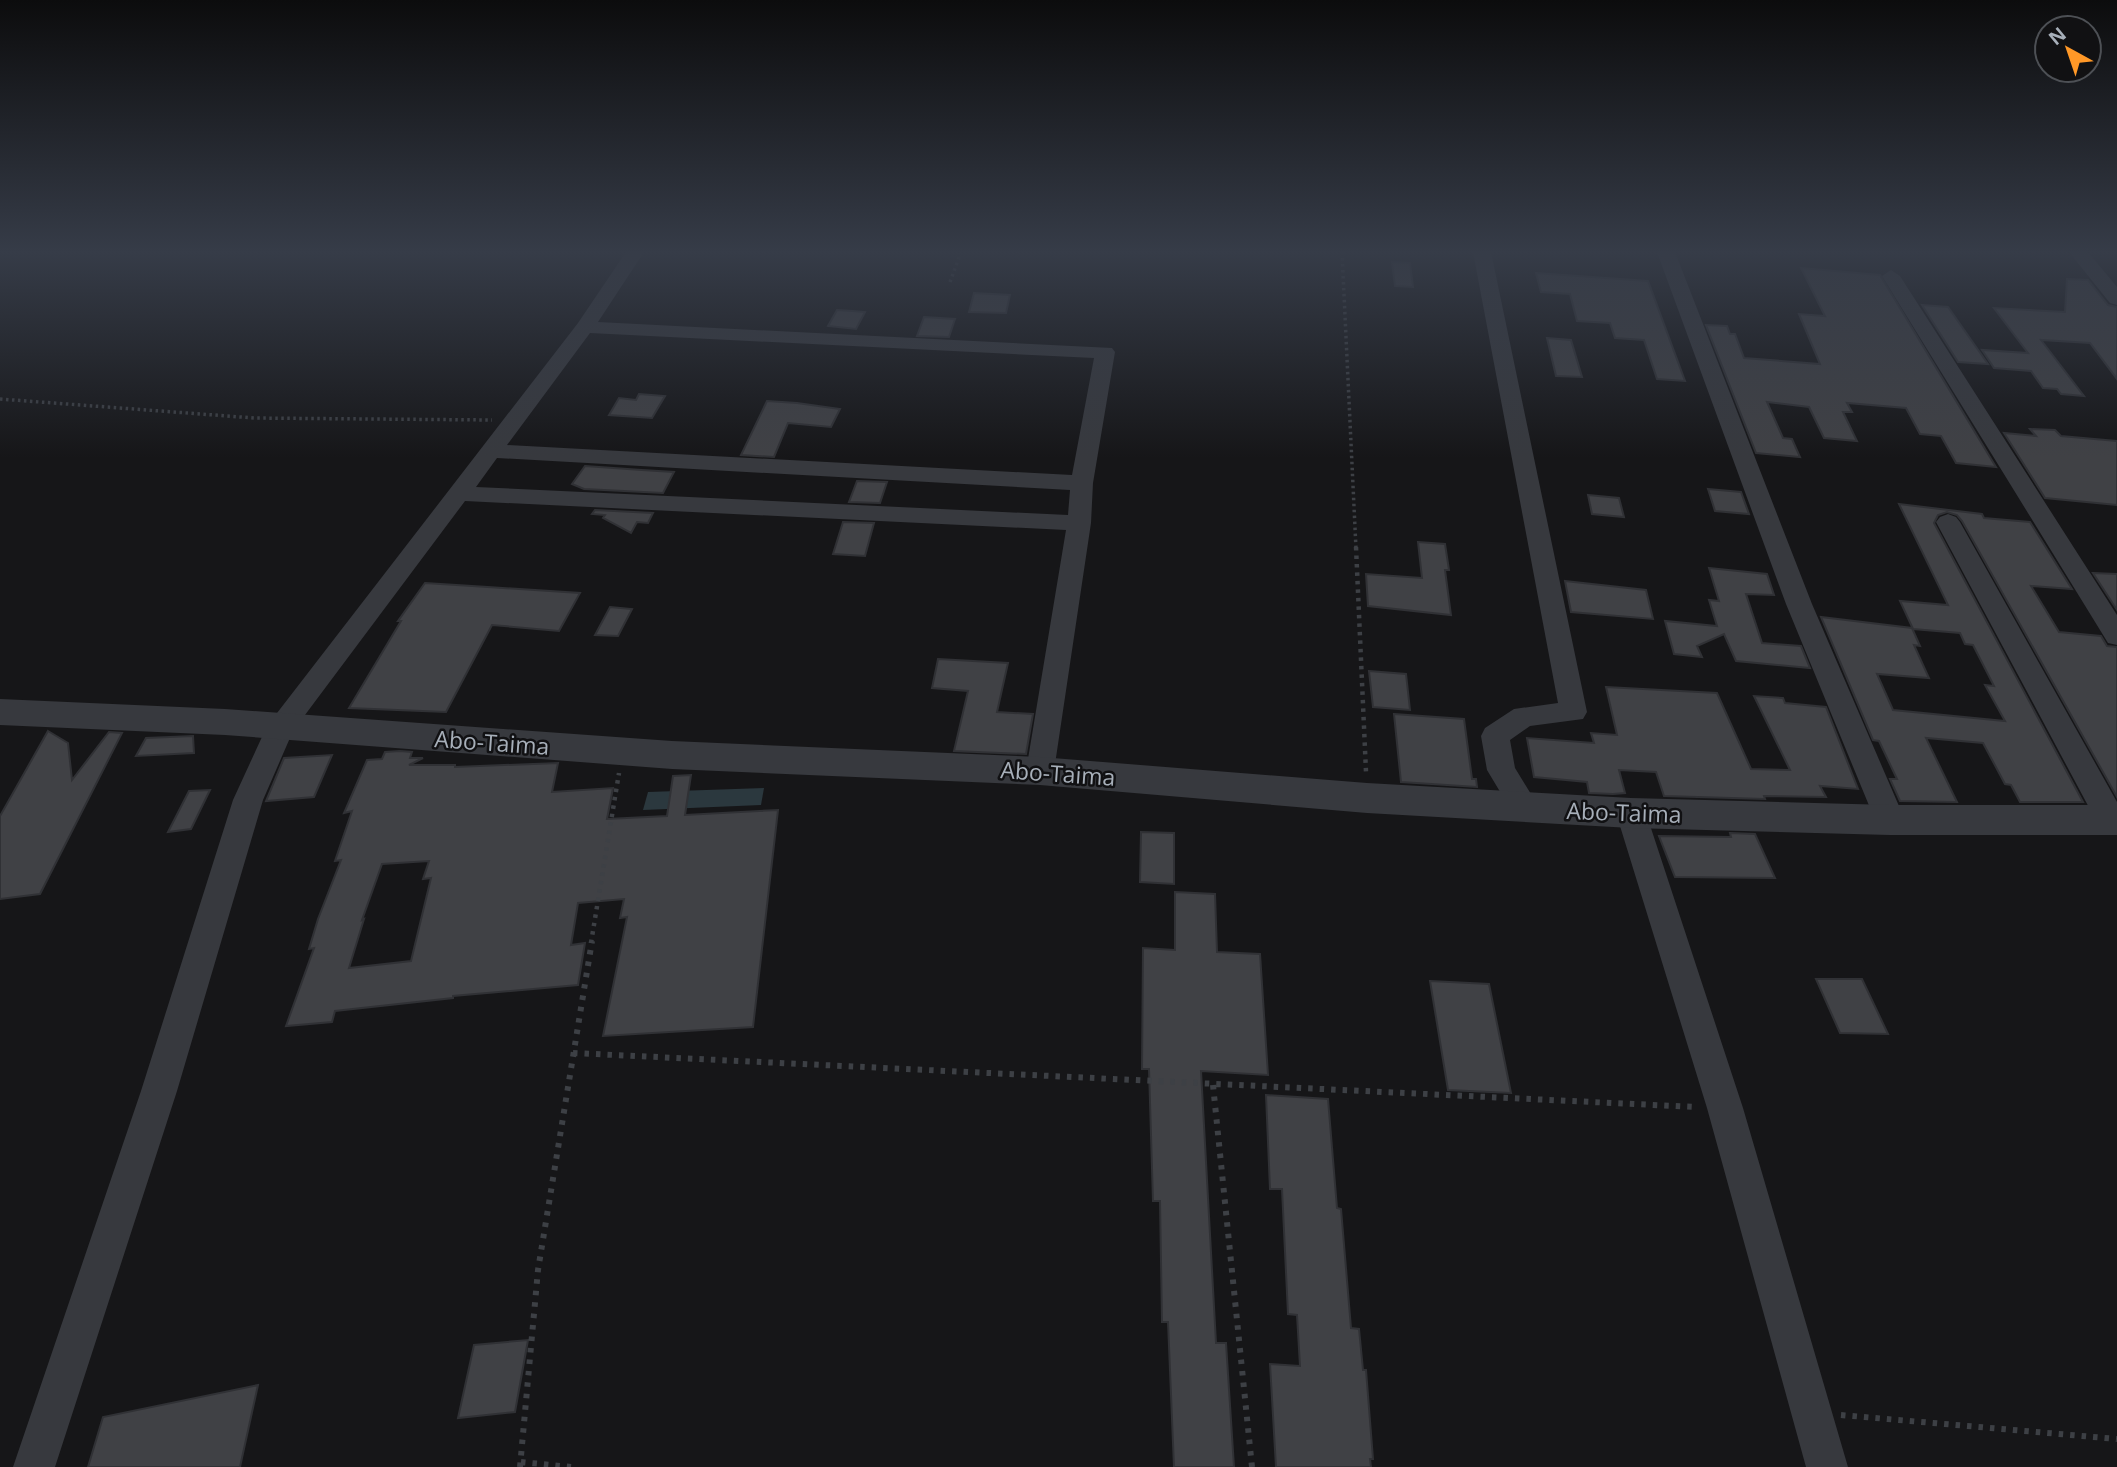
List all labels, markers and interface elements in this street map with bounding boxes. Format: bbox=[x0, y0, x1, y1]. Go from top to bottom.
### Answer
north arrow bbox=[2033, 14, 2103, 84]
text: N bbox=[2043, 21, 2071, 51]
street label: Abo-Taima bbox=[433, 722, 551, 762]
street label: Abo-Taima bbox=[999, 753, 1117, 793]
street label: Abo-Taima bbox=[1566, 794, 1682, 830]

